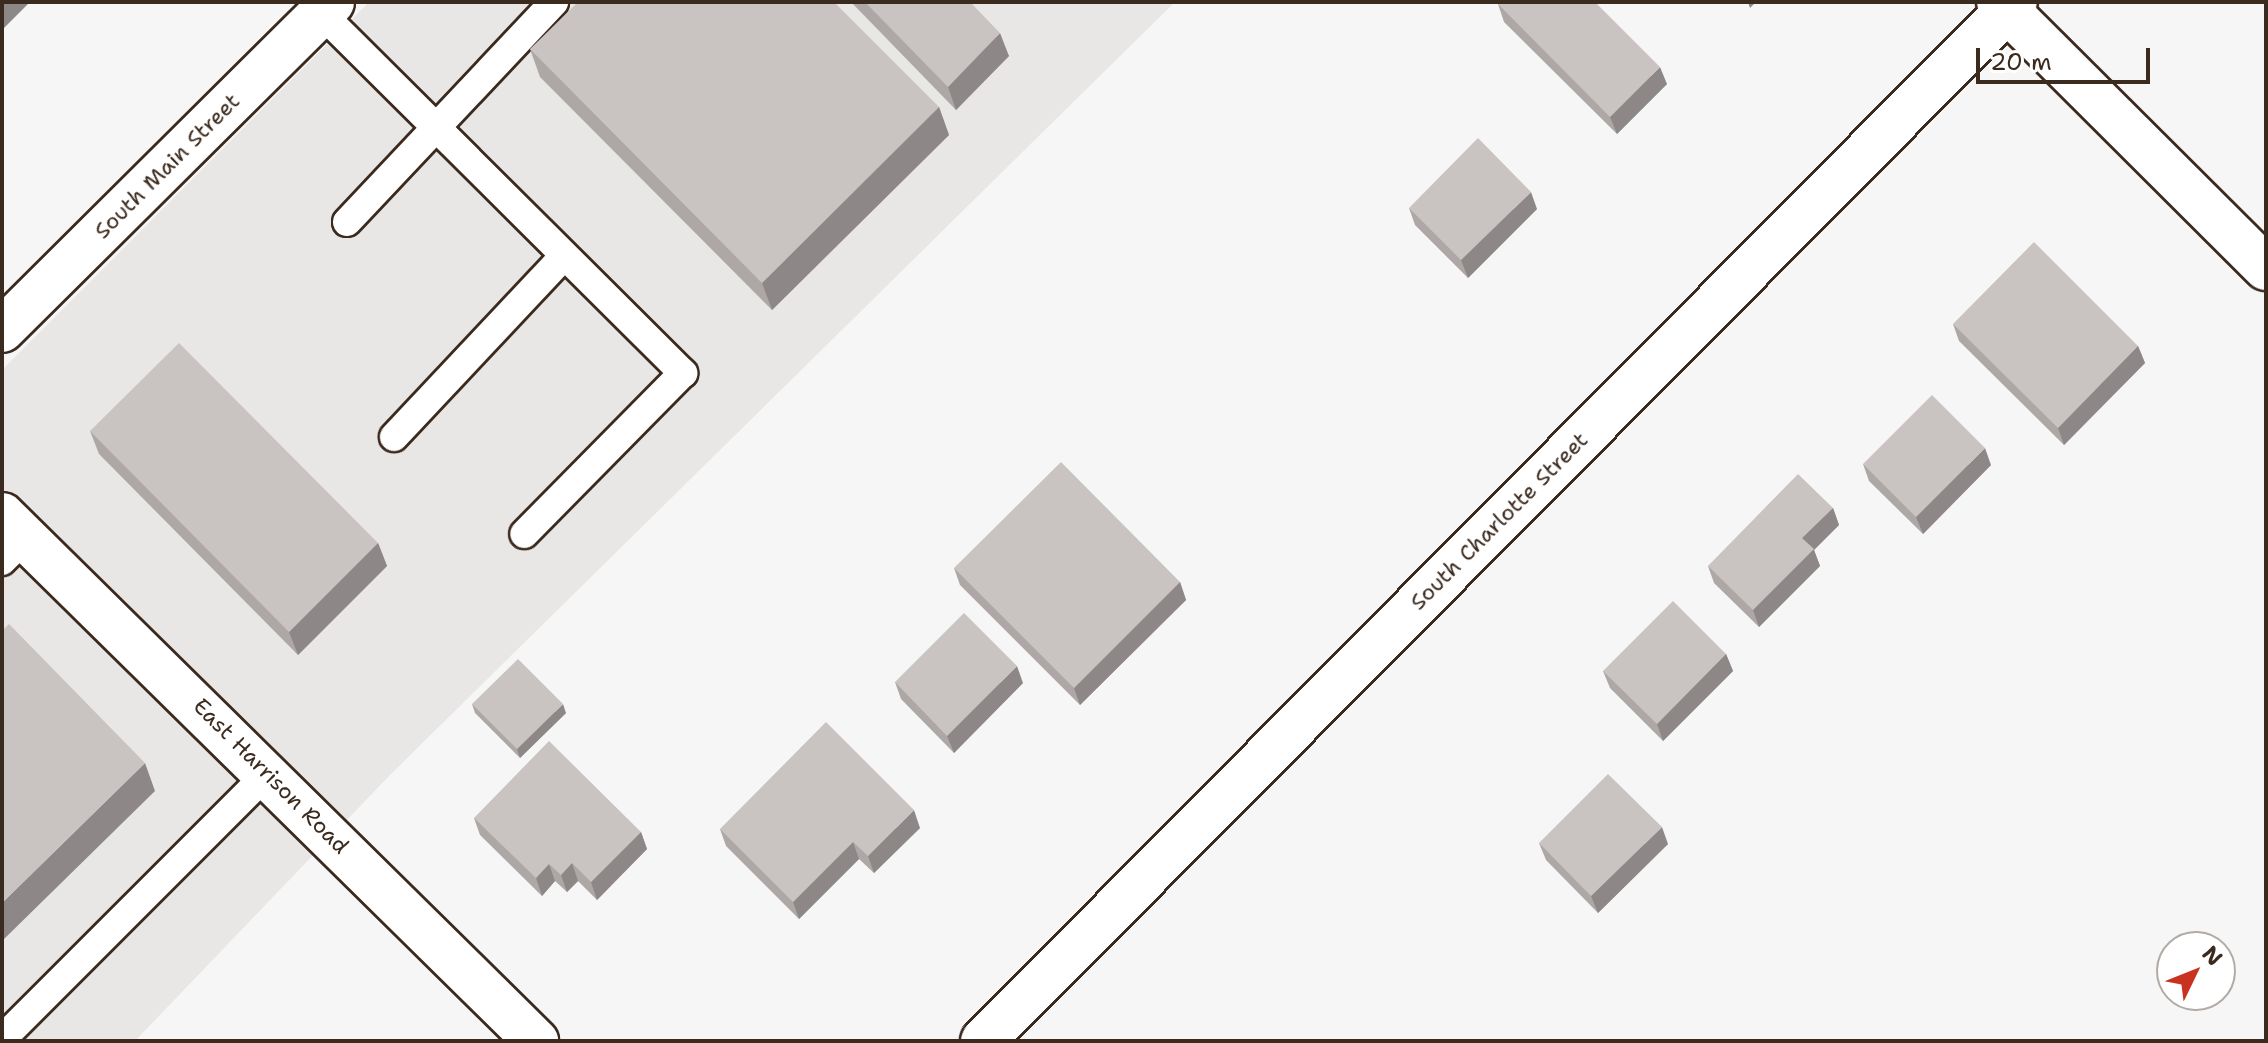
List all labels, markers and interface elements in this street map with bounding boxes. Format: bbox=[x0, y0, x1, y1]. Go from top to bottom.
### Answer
scale bar bbox=[1980, 32, 2154, 82]
text: 20 m bbox=[1990, 46, 2052, 78]
street label: South Main Street bbox=[89, 88, 245, 244]
street label: South Charlotte Street bbox=[1405, 427, 1593, 615]
street label: East Harrison Road bbox=[188, 693, 354, 859]
north arrow bbox=[2156, 931, 2236, 1011]
text: N bbox=[2196, 939, 2229, 972]

